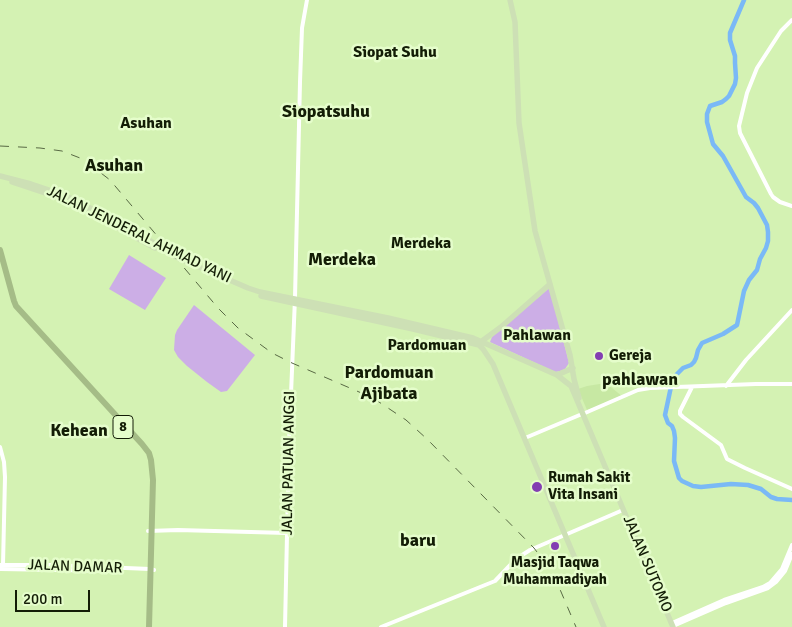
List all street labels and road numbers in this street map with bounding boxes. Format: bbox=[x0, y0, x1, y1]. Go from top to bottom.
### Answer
street label: JALAN JENDERAL AHMAD YANI bbox=[44, 182, 234, 288]
street label: JALAN PATUAN ANGGI bbox=[279, 391, 299, 535]
road number: 8 bbox=[113, 416, 133, 438]
street label: JALAN SUTOMO bbox=[619, 513, 675, 615]
street label: JALAN DAMAR bbox=[27, 556, 123, 578]

